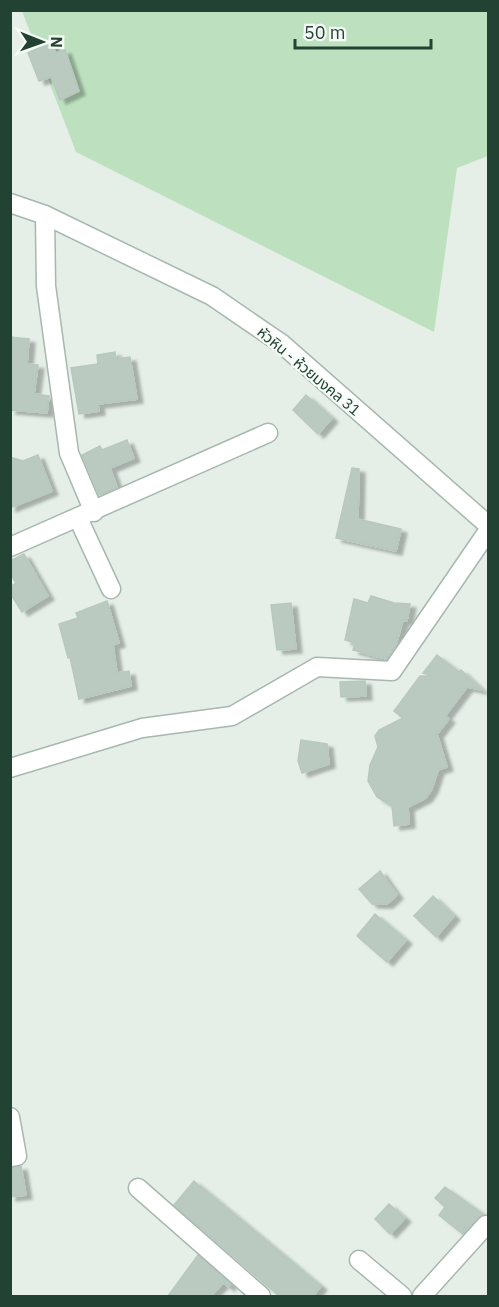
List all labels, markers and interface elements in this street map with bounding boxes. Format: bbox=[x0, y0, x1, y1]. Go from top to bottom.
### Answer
north arrow bbox=[12, 12, 72, 72]
scale bar bbox=[295, 12, 432, 50]
text: 50 m bbox=[304, 21, 346, 44]
text: N bbox=[47, 36, 67, 48]
street label: หัวหิน - ห้วยมงคล 31 bbox=[254, 322, 364, 420]

